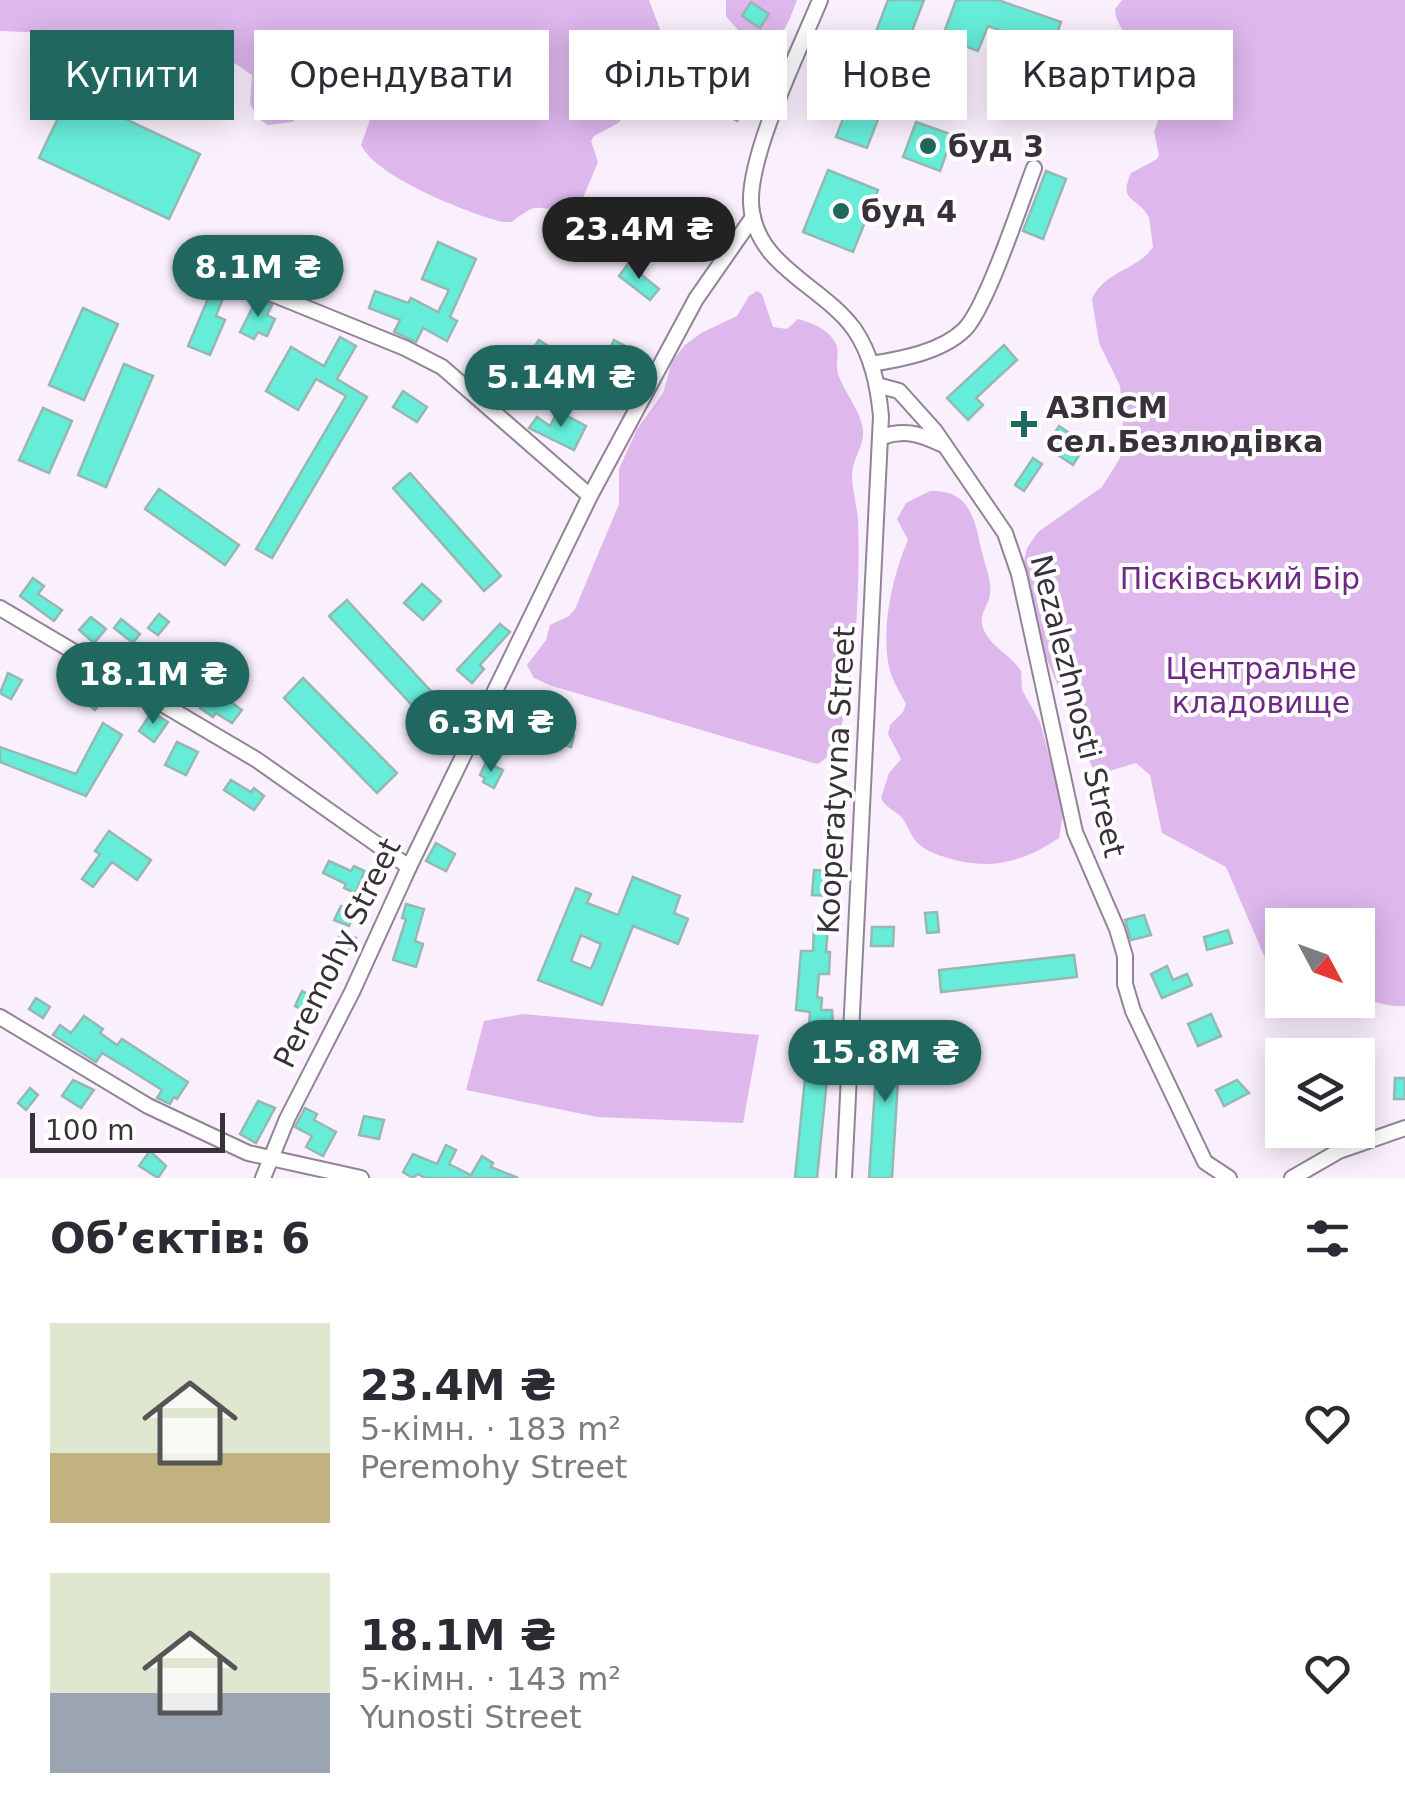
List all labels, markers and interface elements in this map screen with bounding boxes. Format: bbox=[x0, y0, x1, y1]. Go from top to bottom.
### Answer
chip: Купити bbox=[30, 30, 234, 120]
chip: Орендувати bbox=[254, 30, 549, 120]
chip: Фільтри bbox=[569, 30, 787, 120]
chip: Нове bbox=[807, 30, 967, 120]
chip: Квартира bbox=[987, 30, 1233, 120]
place label: буд 3 bbox=[948, 129, 1044, 164]
marker: буд 3 bbox=[917, 135, 939, 157]
place label: буд 4 bbox=[861, 194, 957, 229]
pin: 23.4M ₴ bbox=[547, 197, 731, 282]
marker: буд 4 bbox=[830, 200, 852, 222]
text: 23.4M ₴ bbox=[564, 210, 714, 248]
pin: 8.1M ₴ bbox=[177, 235, 339, 320]
text: 8.1M ₴ bbox=[194, 248, 322, 286]
pin: 5.14M ₴ bbox=[469, 345, 653, 430]
text: 5.14M ₴ bbox=[486, 358, 636, 396]
place label: АЗПСМ сел.Безлюдівка bbox=[1046, 390, 1323, 459]
marker: АЗПСМ сел.Безлюдівка bbox=[1011, 411, 1037, 437]
street label: Nezalezhnosti Street bbox=[1023, 551, 1133, 861]
park label: Пісківський Бір bbox=[1120, 561, 1360, 596]
street label: Kooperatyvna Street bbox=[810, 625, 862, 935]
pin: 18.1M ₴ bbox=[61, 642, 245, 727]
park label: Центральне кладовище bbox=[1165, 651, 1357, 720]
text: 18.1M ₴ bbox=[78, 655, 228, 693]
pin: 6.3M ₴ bbox=[410, 690, 572, 775]
text: 6.3M ₴ bbox=[427, 703, 555, 741]
street label: Peremohy Street bbox=[266, 832, 408, 1073]
north arrow bbox=[1265, 908, 1375, 1018]
map controls bbox=[1265, 908, 1375, 1148]
pin: 15.8M ₴ bbox=[793, 1020, 977, 1105]
text: 15.8M ₴ bbox=[810, 1033, 960, 1071]
button: layers bbox=[1265, 1038, 1375, 1148]
scale bar bbox=[30, 1108, 225, 1152]
text: 100 m bbox=[45, 1114, 135, 1147]
icon: filters bbox=[1300, 1211, 1355, 1266]
text: Об’єктів: 6 bbox=[50, 1214, 310, 1263]
text: 23.4M ₴ bbox=[360, 1361, 556, 1410]
icon: home bbox=[130, 1363, 250, 1483]
icon: heart bbox=[1300, 1396, 1355, 1451]
text: 5-кімн. · 183 m² bbox=[360, 1410, 621, 1448]
text: Peremohy Street bbox=[360, 1448, 627, 1486]
text: 18.1M ₴ bbox=[360, 1611, 556, 1660]
icon: home bbox=[130, 1613, 250, 1733]
icon: heart bbox=[1300, 1646, 1355, 1701]
text: 5-кімн. · 143 m² bbox=[360, 1660, 621, 1698]
text: Yunosti Street bbox=[360, 1698, 582, 1736]

